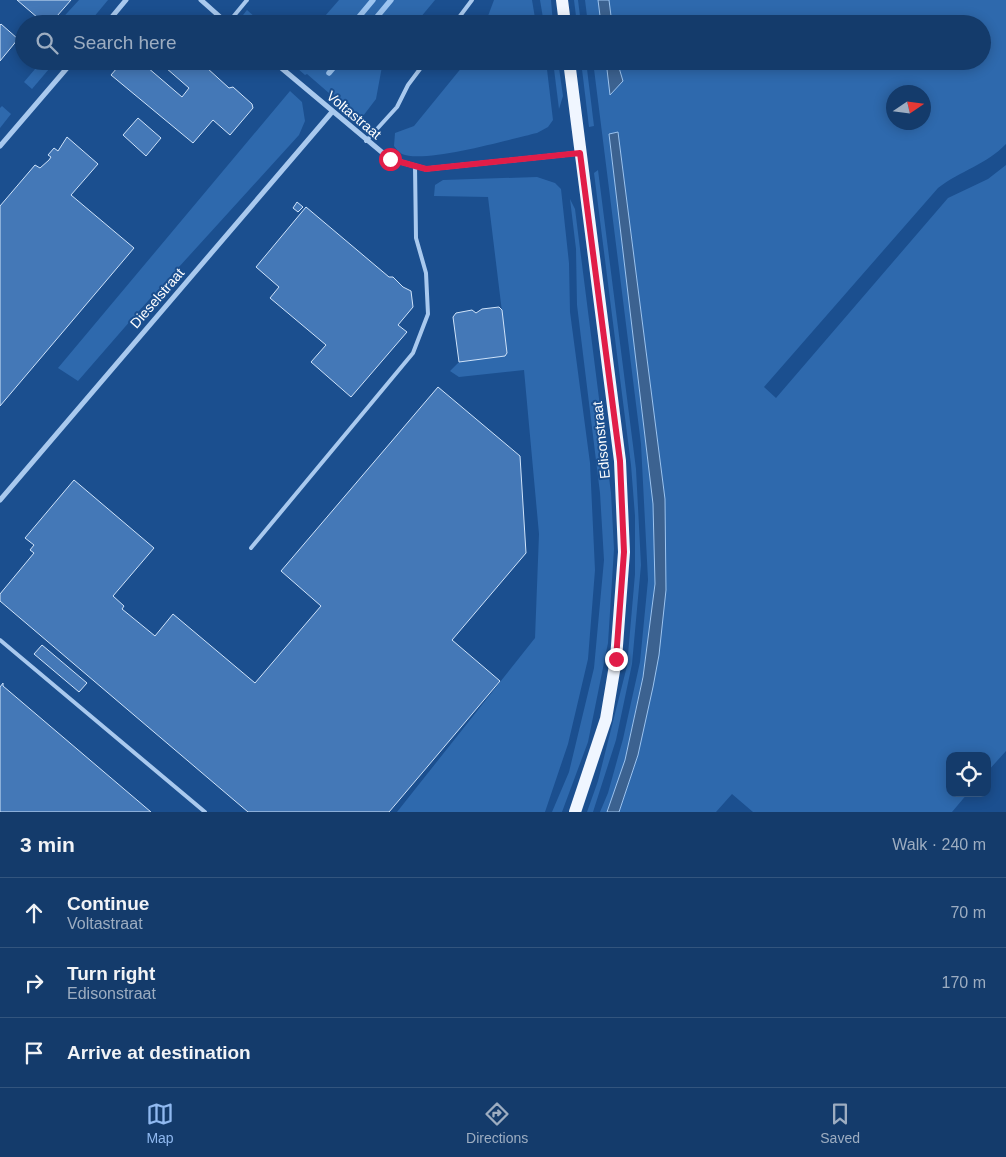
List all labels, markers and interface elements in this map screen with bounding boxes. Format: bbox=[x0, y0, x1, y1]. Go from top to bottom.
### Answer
search box bbox=[15, 15, 991, 70]
icon: search bbox=[33, 29, 61, 57]
text: Search here bbox=[73, 32, 177, 53]
north arrow bbox=[886, 85, 931, 130]
street label: Voltastraat bbox=[324, 88, 385, 142]
route start bbox=[379, 148, 402, 171]
street label: Dieselstraat bbox=[127, 265, 187, 331]
street label: Edisonstraat bbox=[589, 400, 613, 480]
route end bbox=[605, 648, 628, 671]
map controls bbox=[946, 752, 991, 797]
button: locate bbox=[946, 752, 991, 797]
text: 3 min bbox=[20, 833, 75, 856]
text: Walk · 240 m bbox=[892, 836, 986, 853]
text: Continue bbox=[67, 893, 149, 914]
icon: ahead bbox=[20, 899, 48, 927]
text: 70 m bbox=[950, 904, 986, 921]
text: Voltastraat bbox=[67, 915, 143, 932]
text: Turn right bbox=[67, 963, 155, 984]
icon: right bbox=[20, 969, 48, 997]
text: 170 m bbox=[942, 974, 986, 991]
text: Edisonstraat bbox=[67, 985, 156, 1002]
icon: arrive bbox=[20, 1039, 48, 1067]
text: Arrive at destination bbox=[67, 1042, 251, 1063]
tab: Map bbox=[146, 1100, 174, 1146]
tab: Directions bbox=[466, 1100, 528, 1146]
tab: Saved bbox=[820, 1100, 860, 1146]

